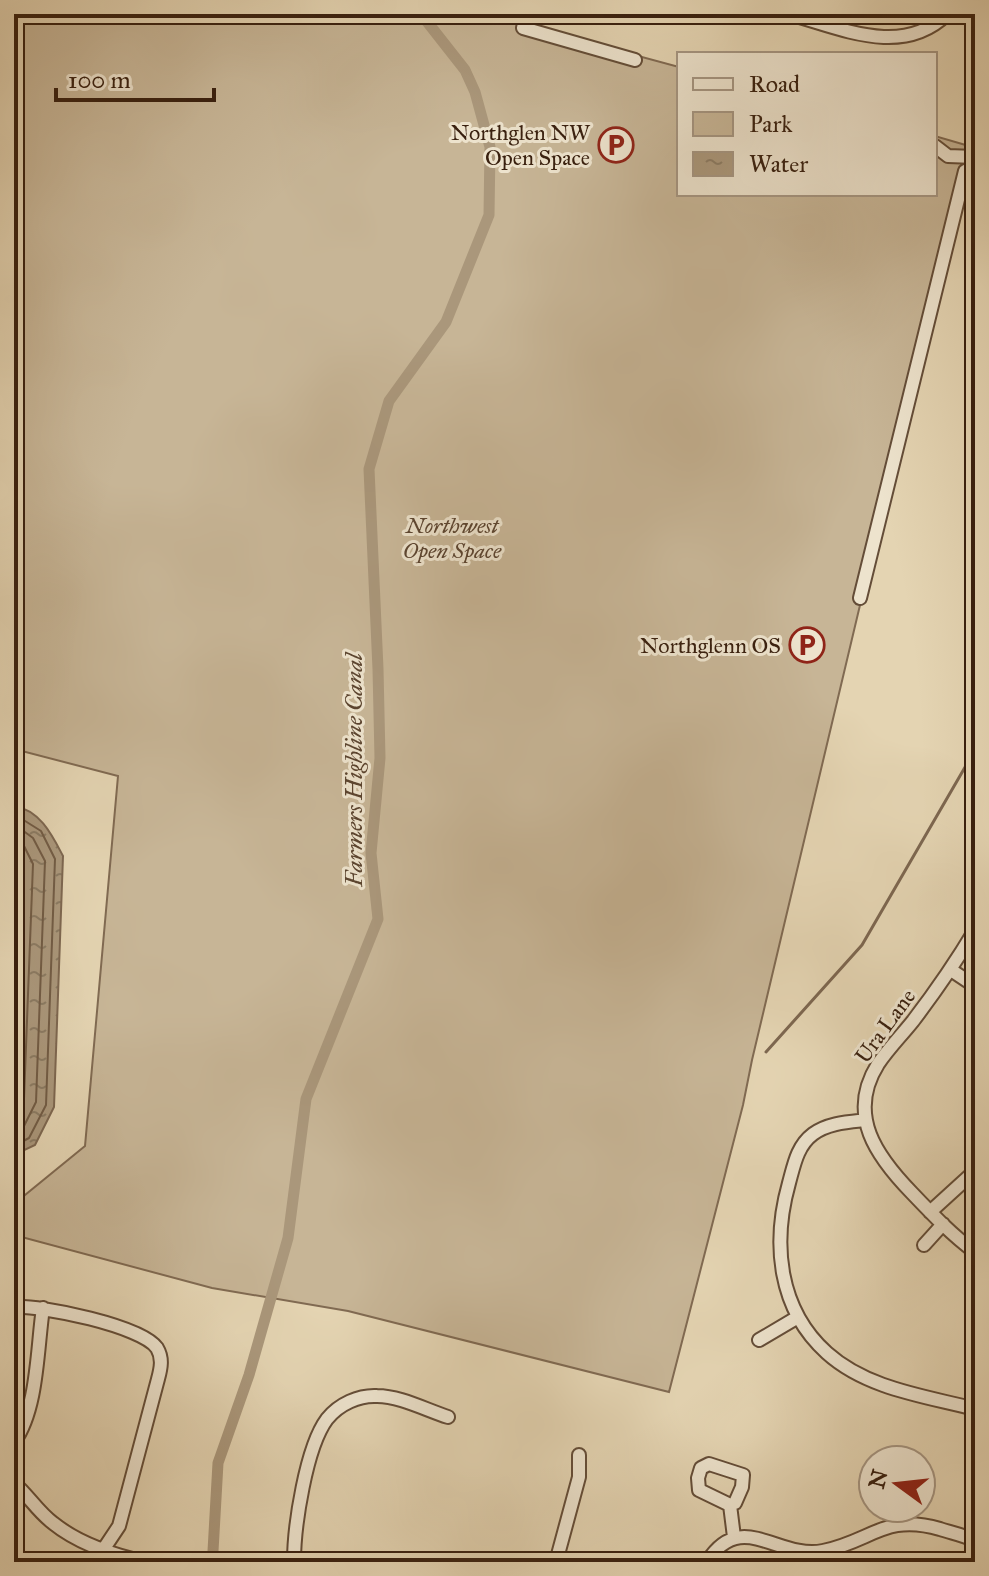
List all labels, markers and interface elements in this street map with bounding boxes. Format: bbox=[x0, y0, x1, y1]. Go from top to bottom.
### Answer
scale bar bbox=[56, 52, 214, 102]
legend bbox=[677, 52, 937, 196]
text: 100 m bbox=[68, 65, 131, 95]
text: Road bbox=[749, 69, 800, 99]
text: Park bbox=[749, 109, 793, 139]
place label: Northglen NW Open Space bbox=[451, 119, 591, 171]
parking icon: Northglen NW Open Space bbox=[597, 126, 635, 164]
text: Water bbox=[749, 149, 808, 179]
park label: Northwest Open Space bbox=[403, 512, 502, 564]
parking icon: Northglenn OS bbox=[788, 626, 826, 664]
place label: Northglenn OS bbox=[640, 632, 781, 659]
water label: Farmers Highline Canal bbox=[339, 651, 369, 888]
street label: Ura Lane bbox=[849, 983, 921, 1069]
north arrow bbox=[857, 1444, 937, 1524]
text: N bbox=[863, 1466, 894, 1491]

